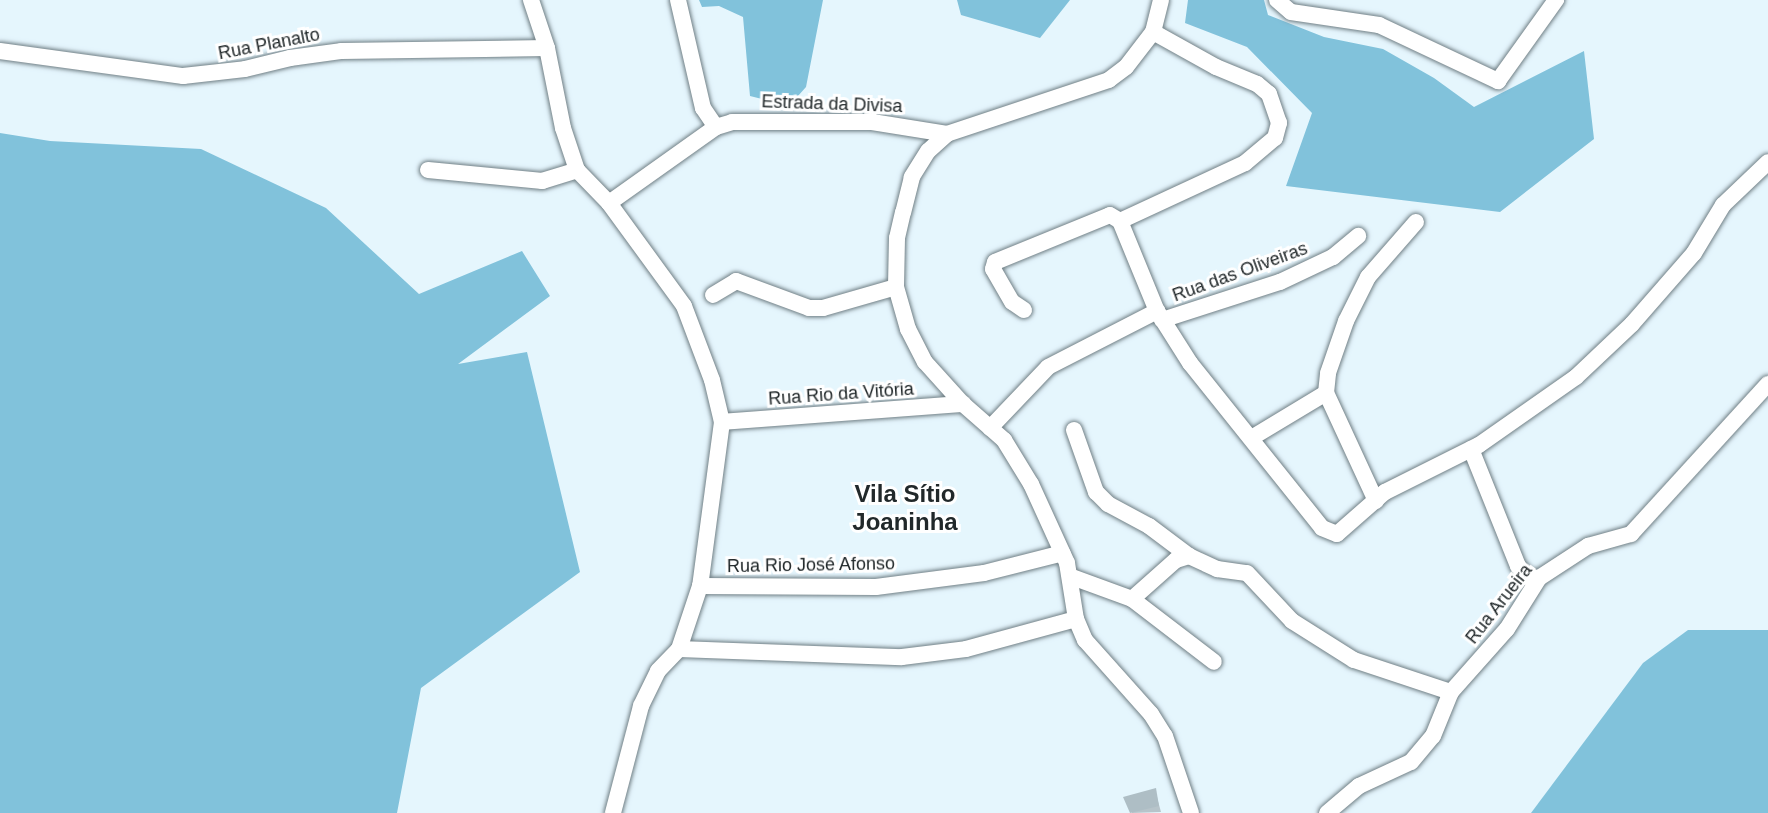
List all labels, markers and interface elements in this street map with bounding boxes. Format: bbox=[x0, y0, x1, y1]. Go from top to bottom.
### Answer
street label: Rua Planalto bbox=[216, 24, 322, 64]
street label: Estrada da Divisa bbox=[761, 91, 903, 117]
street label: Rua das Oliveiras bbox=[1170, 238, 1310, 306]
street label: Rua Rio da Vitória bbox=[768, 378, 914, 410]
district label: Vila Sítio Joaninha bbox=[852, 480, 958, 536]
street label: Rua Rio José Afonso bbox=[726, 553, 896, 577]
street label: Rua Arueira bbox=[1461, 560, 1537, 648]

